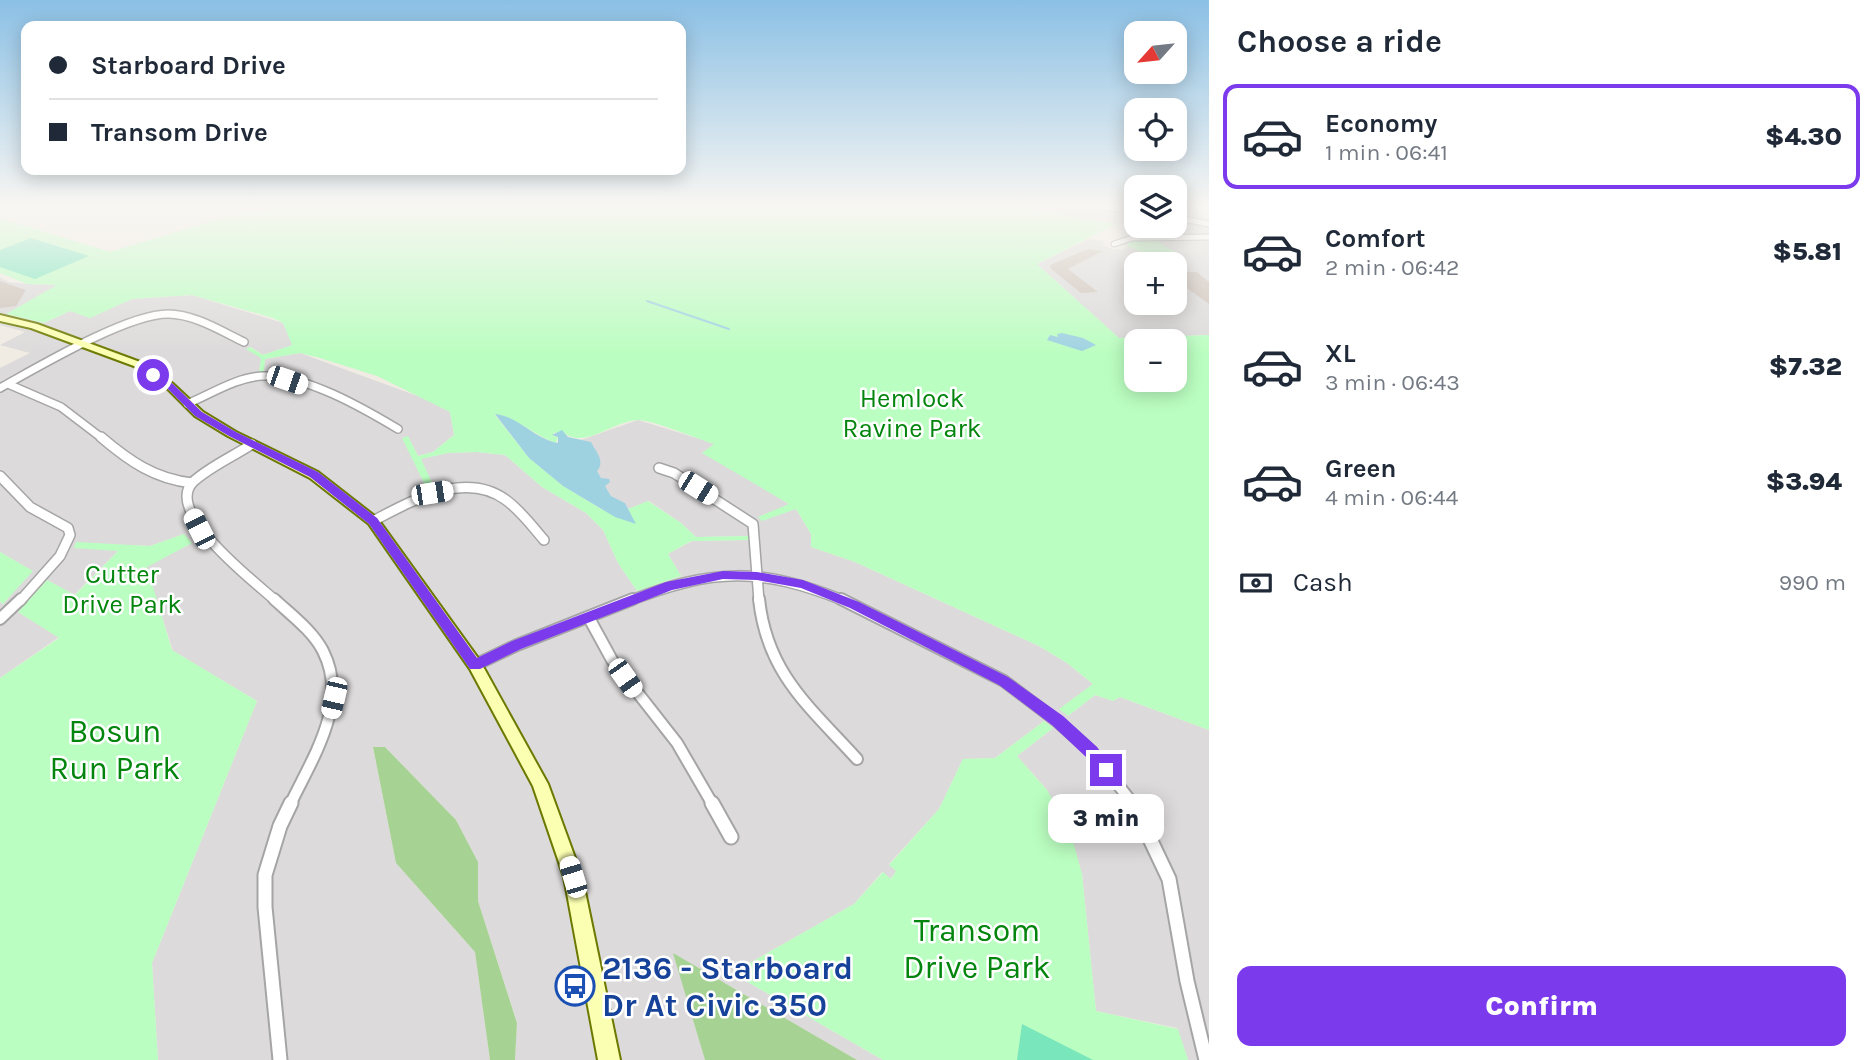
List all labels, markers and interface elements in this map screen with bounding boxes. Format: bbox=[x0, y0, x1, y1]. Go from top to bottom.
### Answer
north arrow bbox=[1124, 21, 1186, 84]
map controls bbox=[1124, 21, 1187, 392]
text: Choose a ride bbox=[1237, 23, 1442, 60]
text: Starboard Drive bbox=[91, 50, 286, 81]
button: locate bbox=[1124, 98, 1187, 161]
icon: car bbox=[1241, 105, 1304, 168]
text: Economy bbox=[1325, 108, 1437, 139]
text: Transom Drive bbox=[91, 117, 268, 148]
text: $4.30 bbox=[1765, 121, 1842, 152]
text: 1 min · 06:41 bbox=[1325, 139, 1448, 166]
button: layers bbox=[1124, 175, 1187, 238]
icon: car bbox=[1241, 220, 1304, 283]
text: Comfort bbox=[1325, 223, 1426, 254]
text: $5.81 bbox=[1773, 236, 1842, 267]
button: + bbox=[1124, 252, 1187, 315]
text: 2 min · 06:42 bbox=[1325, 254, 1459, 281]
button: − bbox=[1124, 329, 1187, 392]
icon: car bbox=[1241, 335, 1304, 398]
text: XL bbox=[1325, 338, 1356, 369]
text: $7.32 bbox=[1769, 351, 1842, 382]
route start bbox=[137, 359, 169, 391]
car bbox=[264, 363, 311, 397]
text: 3 min · 06:43 bbox=[1325, 369, 1460, 396]
park label: Hemlock Ravine Park bbox=[842, 383, 982, 444]
icon: car bbox=[1241, 450, 1304, 513]
text: Green bbox=[1325, 453, 1397, 484]
text: $3.94 bbox=[1766, 466, 1842, 497]
car bbox=[675, 468, 722, 508]
car bbox=[410, 479, 455, 507]
text: 4 min · 06:44 bbox=[1325, 484, 1458, 511]
car bbox=[181, 506, 218, 552]
park label: Cutter Drive Park bbox=[62, 559, 182, 620]
icon: cash bbox=[1237, 564, 1275, 602]
text: Cash bbox=[1293, 567, 1353, 598]
text: 990 m bbox=[1779, 569, 1846, 596]
car bbox=[605, 655, 646, 701]
car bbox=[320, 675, 349, 721]
park label: Bosun Run Park bbox=[50, 713, 180, 787]
route end bbox=[1090, 754, 1122, 786]
callout: 3 min bbox=[1048, 794, 1164, 844]
text: 3 min bbox=[1073, 805, 1139, 832]
car bbox=[557, 854, 590, 900]
park label: Transom Drive Park bbox=[903, 912, 1051, 986]
place label: 2136 - Starboard Dr At Civic 350 bbox=[602, 950, 853, 1024]
bus stop icon: 2136 - Starboard Dr At Civic 350 bbox=[554, 965, 596, 1007]
button: Confirm bbox=[1237, 966, 1846, 1046]

